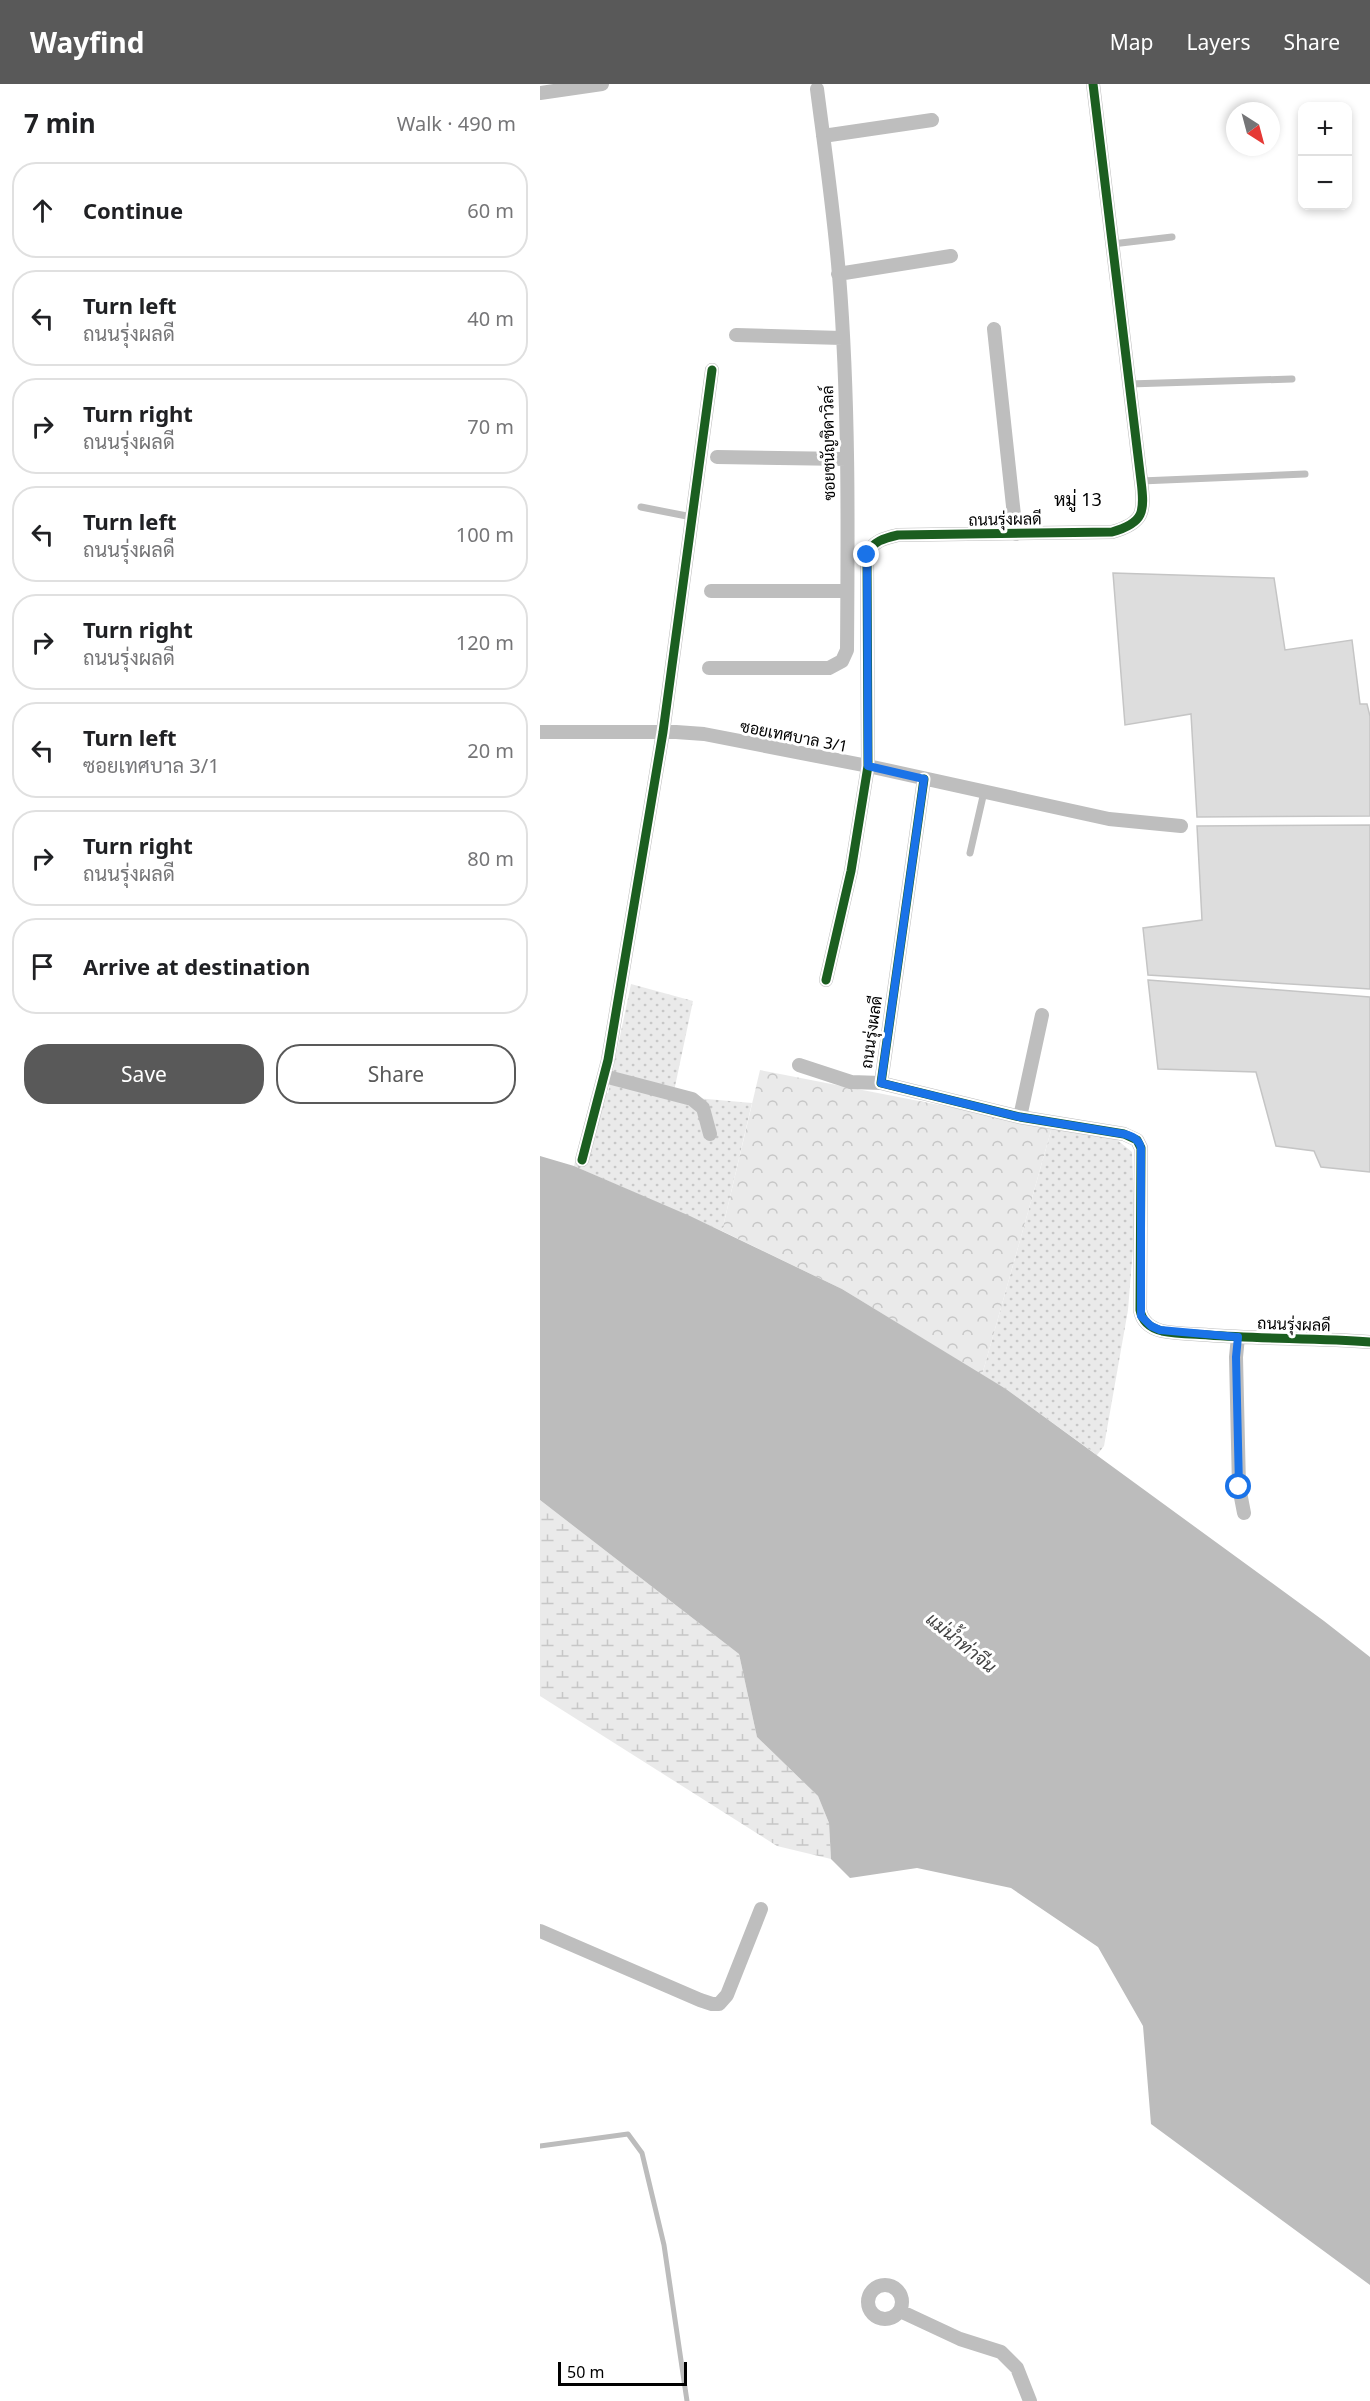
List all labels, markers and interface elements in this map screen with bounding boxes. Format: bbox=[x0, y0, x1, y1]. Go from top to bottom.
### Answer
text: Wayfind bbox=[30, 23, 144, 61]
text: Map bbox=[1110, 28, 1154, 56]
text: Layers bbox=[1187, 28, 1251, 56]
text: Share bbox=[1284, 28, 1340, 56]
north arrow bbox=[1226, 102, 1280, 156]
map controls bbox=[1298, 102, 1352, 210]
button: + bbox=[1298, 102, 1352, 156]
text: 7 min bbox=[24, 105, 96, 141]
text: Walk · 490 m bbox=[397, 110, 516, 137]
button: − bbox=[1298, 156, 1352, 210]
icon: ahead bbox=[26, 194, 59, 227]
text: Continue bbox=[83, 195, 183, 225]
text: 60 m bbox=[467, 197, 514, 224]
text: Turn left bbox=[83, 290, 177, 320]
icon: left bbox=[26, 302, 59, 335]
text: 40 m bbox=[467, 305, 514, 332]
text: ถนนรุ่งผลดี bbox=[83, 320, 175, 347]
street label: ซอยชนัญชิดาวิลล์ bbox=[815, 385, 840, 501]
text: Turn right bbox=[83, 398, 193, 428]
icon: right bbox=[26, 410, 59, 443]
text: 70 m bbox=[467, 413, 514, 440]
text: ถนนรุ่งผลดี bbox=[83, 428, 175, 455]
district label: หมู่ 13 bbox=[1054, 487, 1102, 513]
text: Turn left bbox=[83, 506, 177, 536]
street label: ถนนรุ่งผลดี bbox=[968, 507, 1042, 532]
icon: left bbox=[26, 518, 59, 551]
text: 100 m bbox=[456, 521, 514, 548]
text: ถนนรุ่งผลดี bbox=[83, 536, 175, 563]
route end bbox=[853, 541, 879, 567]
text: Turn right bbox=[83, 614, 193, 644]
icon: right bbox=[26, 626, 59, 659]
text: 120 m bbox=[456, 629, 514, 656]
text: ถนนรุ่งผลดี bbox=[83, 644, 175, 671]
street label: ซอยเทศบาล 3/1 bbox=[738, 715, 850, 757]
text: Turn left bbox=[83, 722, 177, 752]
icon: left bbox=[26, 734, 59, 767]
text: 20 m bbox=[467, 737, 514, 764]
text: ซอยเทศบาล 3/1 bbox=[83, 752, 220, 779]
text: Turn right bbox=[83, 830, 193, 860]
icon: right bbox=[26, 842, 59, 875]
text: 80 m bbox=[467, 845, 514, 872]
text: ถนนรุ่งผลดี bbox=[83, 860, 175, 887]
icon: arrive bbox=[26, 950, 59, 983]
text: Arrive at destination bbox=[83, 951, 310, 981]
street label: ถนนรุ่งผลดี bbox=[855, 994, 888, 1070]
button: Save bbox=[24, 1044, 264, 1104]
button: Share bbox=[276, 1044, 516, 1104]
street label: ถนนรุ่งผลดี bbox=[1257, 1312, 1331, 1337]
route start bbox=[1225, 1473, 1251, 1499]
water label: แม่น้ำท่าจีน bbox=[922, 1604, 1004, 1678]
scale bar bbox=[558, 2359, 687, 2386]
text: 50 m bbox=[567, 2361, 604, 2383]

